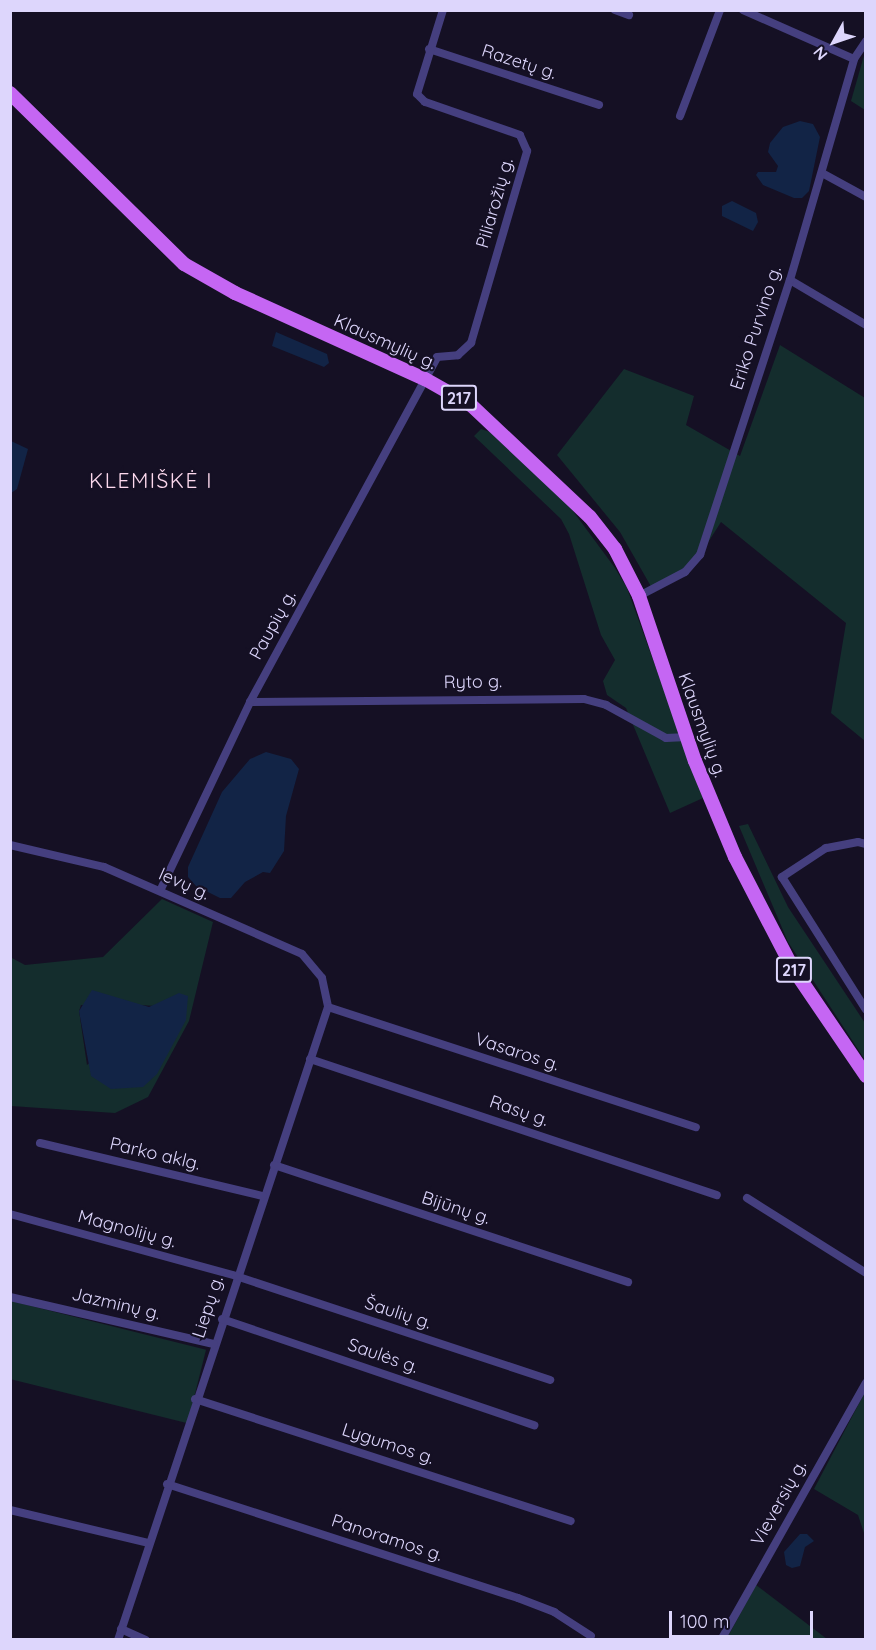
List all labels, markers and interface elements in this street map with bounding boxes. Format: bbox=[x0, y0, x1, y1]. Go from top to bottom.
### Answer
north arrow bbox=[804, 12, 864, 72]
street label: Razetų g. bbox=[479, 40, 559, 84]
text: N bbox=[809, 43, 832, 65]
street label: Piliarožių g. bbox=[472, 155, 518, 251]
street label: Eriko Purvino g. bbox=[726, 263, 786, 393]
street label: Klausmylių g. bbox=[330, 310, 440, 374]
road number: 217 bbox=[440, 385, 478, 411]
district label: KLEMIŠKĖ I bbox=[89, 467, 213, 493]
street label: Paupių g. bbox=[245, 587, 301, 663]
street label: Klausmylių g. bbox=[673, 670, 731, 780]
street label: Ryto g. bbox=[444, 671, 502, 693]
street label: Ievų g. bbox=[155, 863, 213, 905]
road number: 217 bbox=[774, 957, 814, 983]
street label: Vasaros g. bbox=[472, 1028, 562, 1076]
street label: Rasų g. bbox=[487, 1091, 551, 1131]
street label: Parko aklg. bbox=[108, 1133, 202, 1175]
street label: Bijūnų g. bbox=[419, 1187, 493, 1229]
street label: Magnolijų g. bbox=[76, 1206, 178, 1252]
street label: Liepų g. bbox=[188, 1273, 228, 1341]
street label: Jazminų g. bbox=[70, 1283, 162, 1325]
street label: Šaulių g. bbox=[362, 1292, 434, 1334]
street label: Saulės g. bbox=[345, 1334, 421, 1378]
street label: Lygumos g. bbox=[339, 1419, 437, 1469]
street label: Vieversių g. bbox=[747, 1456, 811, 1550]
street label: Panoramos g. bbox=[329, 1510, 445, 1566]
scale bar bbox=[672, 1599, 816, 1637]
text: 100 m bbox=[680, 1610, 729, 1633]

